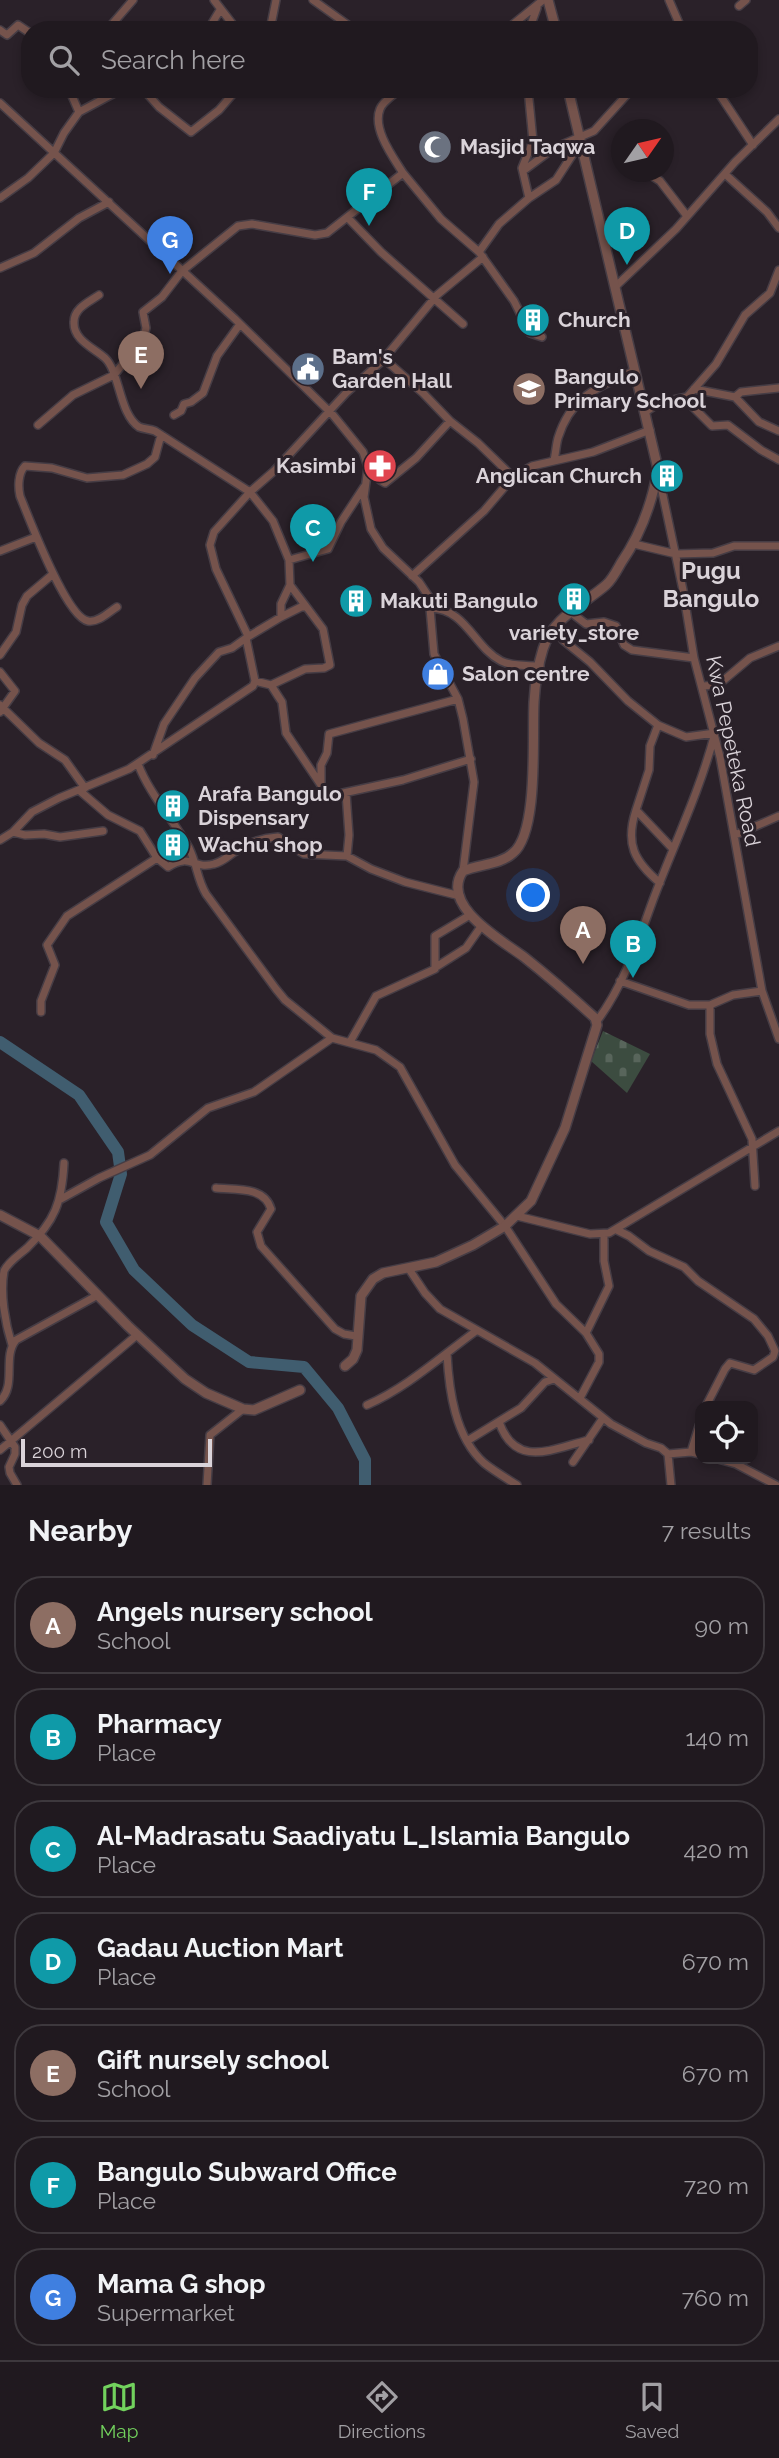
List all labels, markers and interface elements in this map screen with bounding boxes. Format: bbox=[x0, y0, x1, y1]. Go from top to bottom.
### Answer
search box bbox=[21, 21, 758, 98]
icon: search bbox=[45, 41, 83, 79]
text: Search here bbox=[101, 45, 245, 75]
north arrow bbox=[611, 119, 674, 182]
mosque icon: Masjid Taqwa bbox=[416, 128, 454, 166]
place label: Masjid Taqwa bbox=[460, 134, 595, 159]
pin: F bbox=[346, 168, 392, 226]
pin: D bbox=[604, 207, 650, 265]
pin: G bbox=[147, 216, 193, 274]
building icon: Church bbox=[514, 301, 552, 339]
place label: Church bbox=[558, 307, 631, 332]
pin: E bbox=[118, 331, 164, 389]
place label: Bam's Garden Hall bbox=[332, 344, 452, 393]
public building icon: Bam's Garden Hall bbox=[289, 350, 327, 388]
place label: Bangulo Primary School bbox=[554, 364, 706, 413]
school or university icon: Bangulo Primary School bbox=[510, 370, 548, 408]
pharmacy icon: Kasimbi bbox=[361, 447, 399, 485]
place label: Kasimbi bbox=[276, 453, 356, 478]
building icon: Anglican Church bbox=[648, 457, 686, 495]
place label: Anglican Church bbox=[476, 463, 642, 488]
pin: C bbox=[290, 504, 336, 562]
district label: Pugu Bangulo bbox=[663, 556, 759, 613]
building icon: variety_store bbox=[555, 580, 593, 618]
building icon: Makuti Bangulo bbox=[337, 582, 375, 620]
place label: Makuti Bangulo bbox=[380, 588, 538, 613]
place label: variety_store bbox=[509, 620, 640, 645]
street label: Kwa Pepeteka Road bbox=[701, 653, 766, 848]
shop icon: Salon centre bbox=[419, 655, 457, 693]
place label: Salon centre bbox=[462, 661, 590, 686]
place label: Arafa Bangulo Dispensary bbox=[198, 781, 342, 830]
building icon: Arafa Bangulo Dispensary bbox=[154, 787, 192, 825]
building icon: Wachu shop bbox=[154, 826, 192, 864]
place label: Wachu shop bbox=[198, 832, 323, 857]
your location bbox=[516, 878, 550, 912]
pin: A bbox=[560, 906, 606, 964]
pin: B bbox=[610, 920, 656, 978]
map controls bbox=[695, 1401, 758, 1464]
button: locate bbox=[695, 1401, 758, 1464]
scale bar bbox=[21, 1436, 212, 1468]
text: 200 m bbox=[32, 1440, 87, 1462]
text: Nearby bbox=[28, 1513, 132, 1548]
text: 7 results bbox=[662, 1517, 751, 1544]
text: Angels nursery school bbox=[97, 1597, 373, 1627]
text: A bbox=[45, 1612, 61, 1639]
text: 90 m bbox=[694, 1612, 749, 1639]
text: School bbox=[97, 1627, 171, 1654]
text: Pharmacy bbox=[97, 1709, 222, 1739]
text: B bbox=[45, 1724, 61, 1751]
text: 140 m bbox=[686, 1724, 749, 1751]
text: Place bbox=[97, 1739, 156, 1766]
text: Al-Madrasatu Saadiyatu L_Islamia Bangulo bbox=[97, 1821, 630, 1851]
text: C bbox=[45, 1836, 61, 1863]
text: 420 m bbox=[683, 1836, 749, 1863]
text: Place bbox=[97, 1851, 156, 1878]
text: Gadau Auction Mart bbox=[97, 1933, 344, 1963]
text: D bbox=[45, 1948, 61, 1975]
text: 670 m bbox=[682, 1948, 749, 1975]
text: Place bbox=[97, 1963, 156, 1990]
text: Gift nursely school bbox=[97, 2045, 329, 2075]
text: E bbox=[46, 2060, 60, 2087]
text: 670 m bbox=[682, 2060, 749, 2087]
text: School bbox=[97, 2075, 171, 2102]
text: Bangulo Subward Office bbox=[97, 2157, 397, 2187]
text: F bbox=[46, 2172, 60, 2199]
text: 720 m bbox=[684, 2172, 749, 2199]
text: Place bbox=[97, 2187, 156, 2214]
text: Mama G shop bbox=[97, 2269, 266, 2299]
text: G bbox=[45, 2284, 61, 2311]
text: 760 m bbox=[682, 2284, 749, 2311]
text: Supermarket bbox=[97, 2299, 235, 2326]
tab: Map bbox=[100, 2378, 138, 2442]
tab: Directions bbox=[338, 2378, 426, 2442]
tab: Saved bbox=[625, 2378, 679, 2442]

